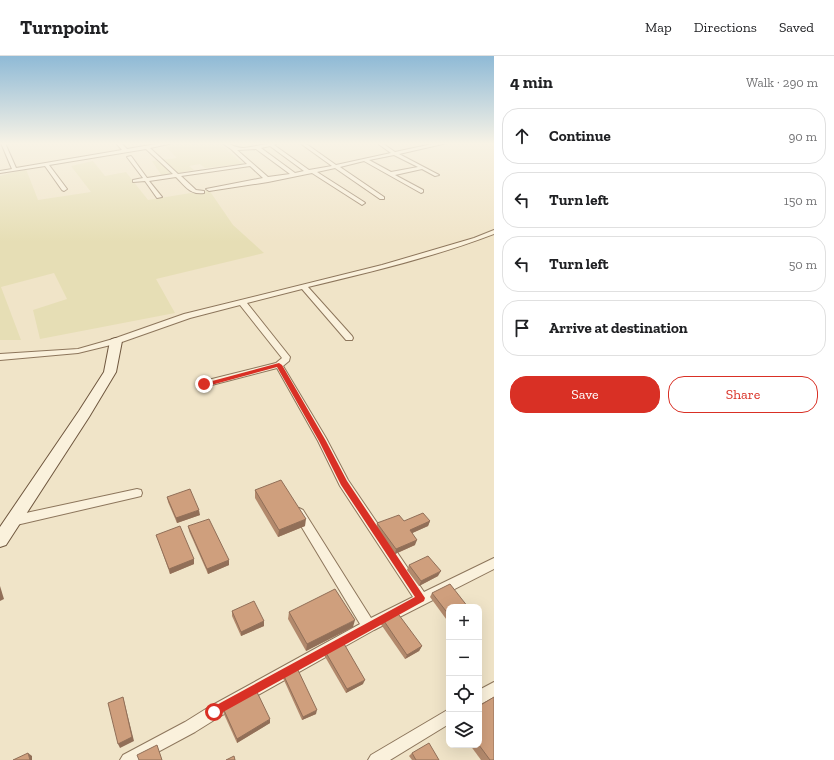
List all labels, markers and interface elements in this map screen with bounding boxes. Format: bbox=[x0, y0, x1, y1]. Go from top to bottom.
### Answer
text: Turnpoint bbox=[20, 16, 108, 39]
text: Map bbox=[645, 19, 672, 36]
text: Directions bbox=[694, 19, 757, 36]
text: Saved bbox=[779, 19, 814, 36]
text: 4 min bbox=[510, 72, 553, 92]
text: Walk · 290 m bbox=[746, 75, 818, 90]
icon: ahead bbox=[511, 125, 533, 147]
text: Continue bbox=[549, 127, 611, 145]
text: 90 m bbox=[788, 129, 817, 144]
icon: left bbox=[511, 189, 533, 211]
text: Turn left bbox=[549, 191, 609, 209]
text: 150 m bbox=[784, 193, 817, 208]
icon: left bbox=[511, 253, 533, 275]
text: Turn left bbox=[549, 255, 609, 273]
text: 50 m bbox=[789, 257, 817, 272]
icon: arrive bbox=[511, 317, 533, 339]
text: Arrive at destination bbox=[549, 319, 688, 337]
route end bbox=[195, 375, 213, 393]
button: Save bbox=[510, 376, 660, 413]
button: Share bbox=[668, 376, 818, 413]
map controls bbox=[446, 604, 482, 748]
button: + bbox=[446, 604, 482, 640]
button: − bbox=[446, 640, 482, 676]
button: locate bbox=[446, 676, 482, 712]
route start bbox=[205, 703, 223, 721]
button: layers bbox=[446, 712, 482, 748]

